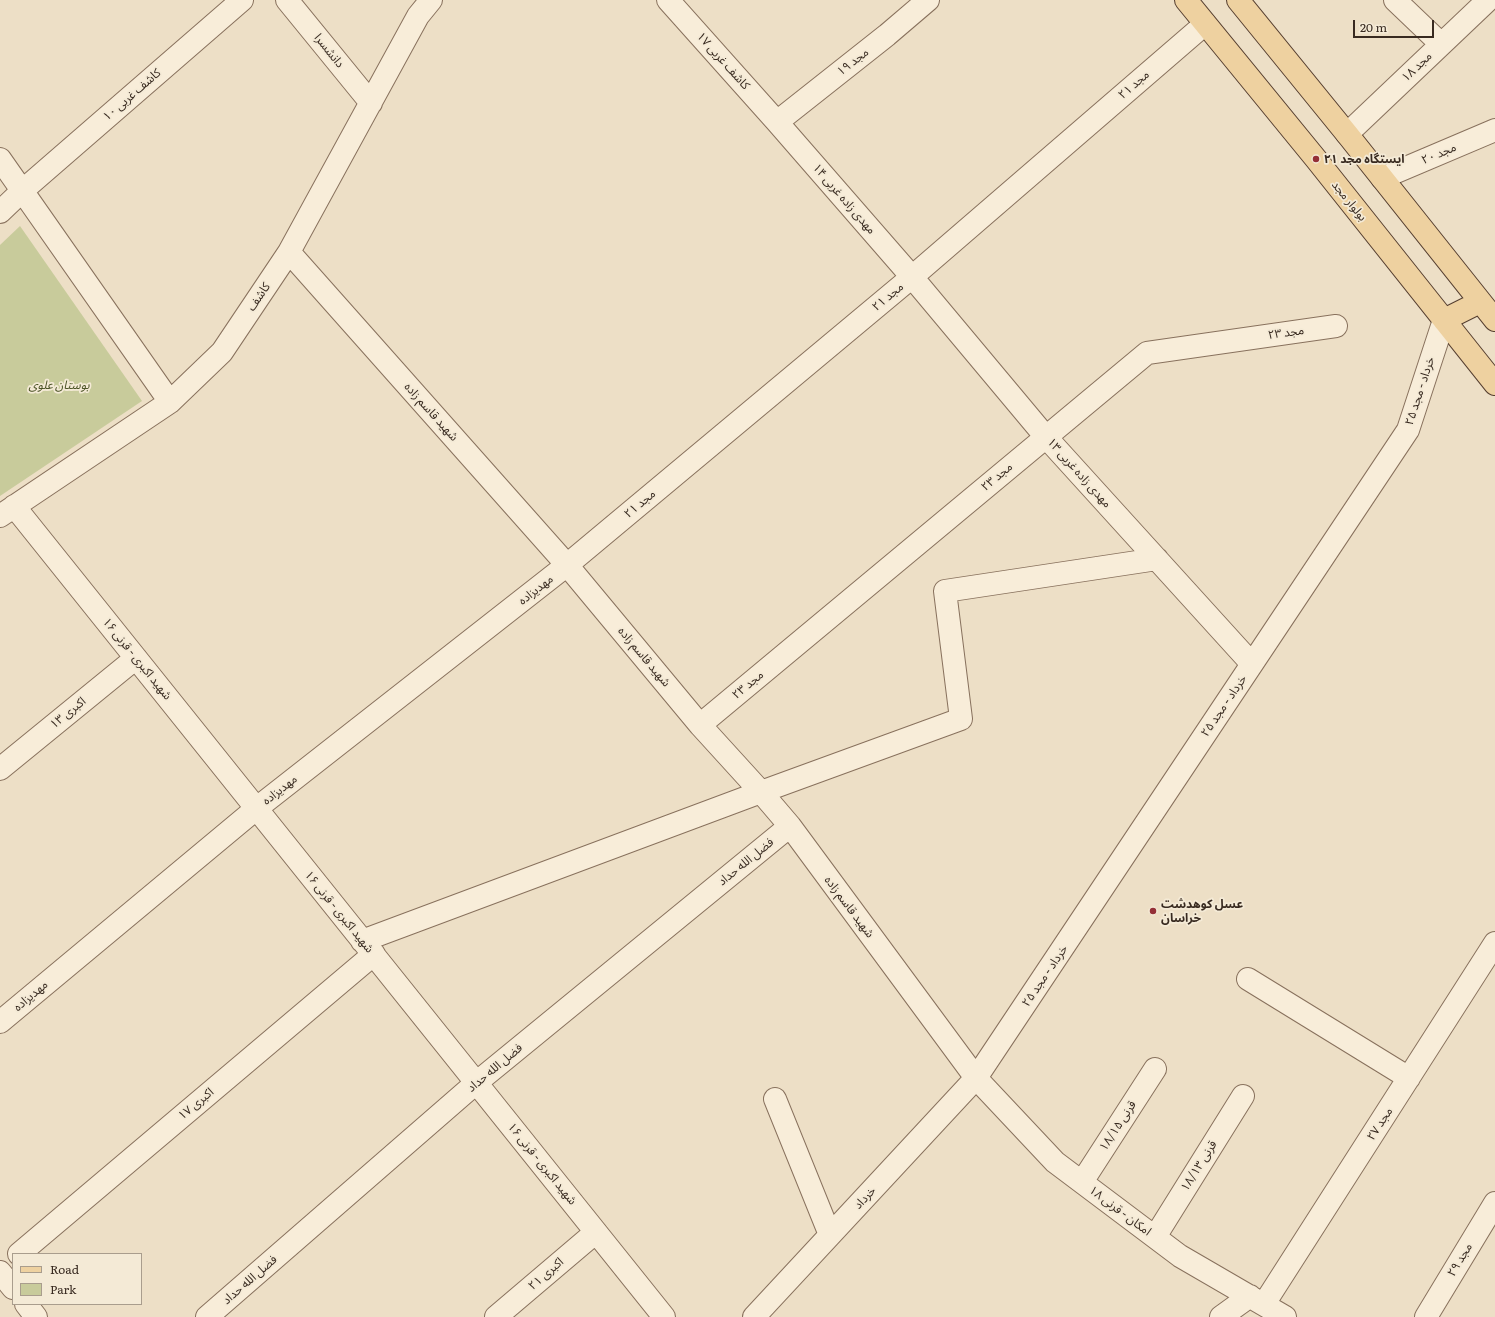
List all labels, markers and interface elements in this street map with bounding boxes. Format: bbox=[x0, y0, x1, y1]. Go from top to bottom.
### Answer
scale bar bbox=[1355, 12, 1436, 38]
text: 20 m bbox=[1360, 18, 1387, 36]
street label: کاشف غربی ۱۷ bbox=[694, 29, 752, 93]
street label: دانشسرا bbox=[311, 31, 347, 71]
street label: مجد ۱۹ bbox=[834, 45, 872, 79]
street label: مجد ۱۸ bbox=[1399, 49, 1435, 85]
street label: کاشف غربی ۱۰ bbox=[100, 66, 164, 124]
street label: مجد ۲۱ bbox=[1116, 68, 1152, 102]
street label: مجد ۲۰ bbox=[1419, 140, 1459, 168]
place label: ایستگاه مجد ۲۱ bbox=[1324, 152, 1404, 166]
marker: ایستگاه مجد ۲۱ bbox=[1311, 154, 1321, 164]
street label: مهدی زاده غربی ۱۴ bbox=[809, 161, 879, 237]
street label: بولوار مجد bbox=[1328, 178, 1370, 224]
street label: کاشف bbox=[244, 280, 274, 314]
street label: مجد ۲۱ bbox=[869, 280, 907, 314]
street label: مجد ۲۳ bbox=[1267, 323, 1305, 343]
street label: خرداد - مجد ۲۵ bbox=[1402, 355, 1438, 427]
park label: بوستان علوی bbox=[28, 378, 90, 392]
street label: شهید قاسم زاده bbox=[401, 380, 461, 444]
street label: مهدی زاده غربی ۱۳ bbox=[1044, 435, 1114, 511]
street label: مجد ۲۳ bbox=[978, 460, 1016, 494]
street label: مجد ۲۱ bbox=[621, 487, 659, 521]
street label: مهدیزاده bbox=[516, 572, 556, 608]
street label: شهید اکبری - قرنی ۱۶ bbox=[99, 615, 175, 703]
street label: شهید قاسم زاده bbox=[615, 624, 673, 690]
street label: مجد ۲۳ bbox=[729, 668, 767, 702]
street label: خرداد - مجد ۲۵ bbox=[1198, 672, 1250, 740]
street label: اکبری ۱۳ bbox=[47, 694, 89, 732]
street label: مهدیزاده bbox=[260, 772, 300, 808]
street label: فضل الله حداد bbox=[715, 835, 777, 889]
street label: شهید اکبری - قرنی ۱۶ bbox=[301, 868, 377, 956]
street label: شهید قاسم زاده bbox=[821, 873, 877, 941]
place label: عسل كوهدشت خراسان bbox=[1161, 897, 1243, 925]
marker: عسل كوهدشت خراسان bbox=[1148, 906, 1158, 916]
street label: خرداد - مجد ۲۵ bbox=[1019, 942, 1071, 1010]
street label: مهدیزاده bbox=[11, 978, 51, 1014]
street label: فضل الله حداد bbox=[464, 1041, 526, 1095]
street label: اکبری ۱۷ bbox=[175, 1085, 217, 1123]
street label: قرنی ۱۸/۱۵ bbox=[1096, 1098, 1140, 1154]
street label: مجد ۲۷ bbox=[1364, 1105, 1396, 1143]
street label: شهید اکبری - قرنی ۱۶ bbox=[504, 1120, 580, 1208]
street label: قرنی ۱۸/۱۳ bbox=[1178, 1138, 1220, 1194]
street label: امکان - قرنی ۱۸ bbox=[1086, 1183, 1154, 1239]
street label: خرداد bbox=[851, 1184, 879, 1212]
street label: مجد ۲۹ bbox=[1444, 1241, 1476, 1279]
street label: فضل الله حداد bbox=[220, 1252, 280, 1308]
legend bbox=[12, 1253, 142, 1305]
street label: اکبری ۲۱ bbox=[525, 1255, 567, 1293]
text: Road bbox=[50, 1260, 79, 1278]
text: Park bbox=[50, 1280, 76, 1298]

